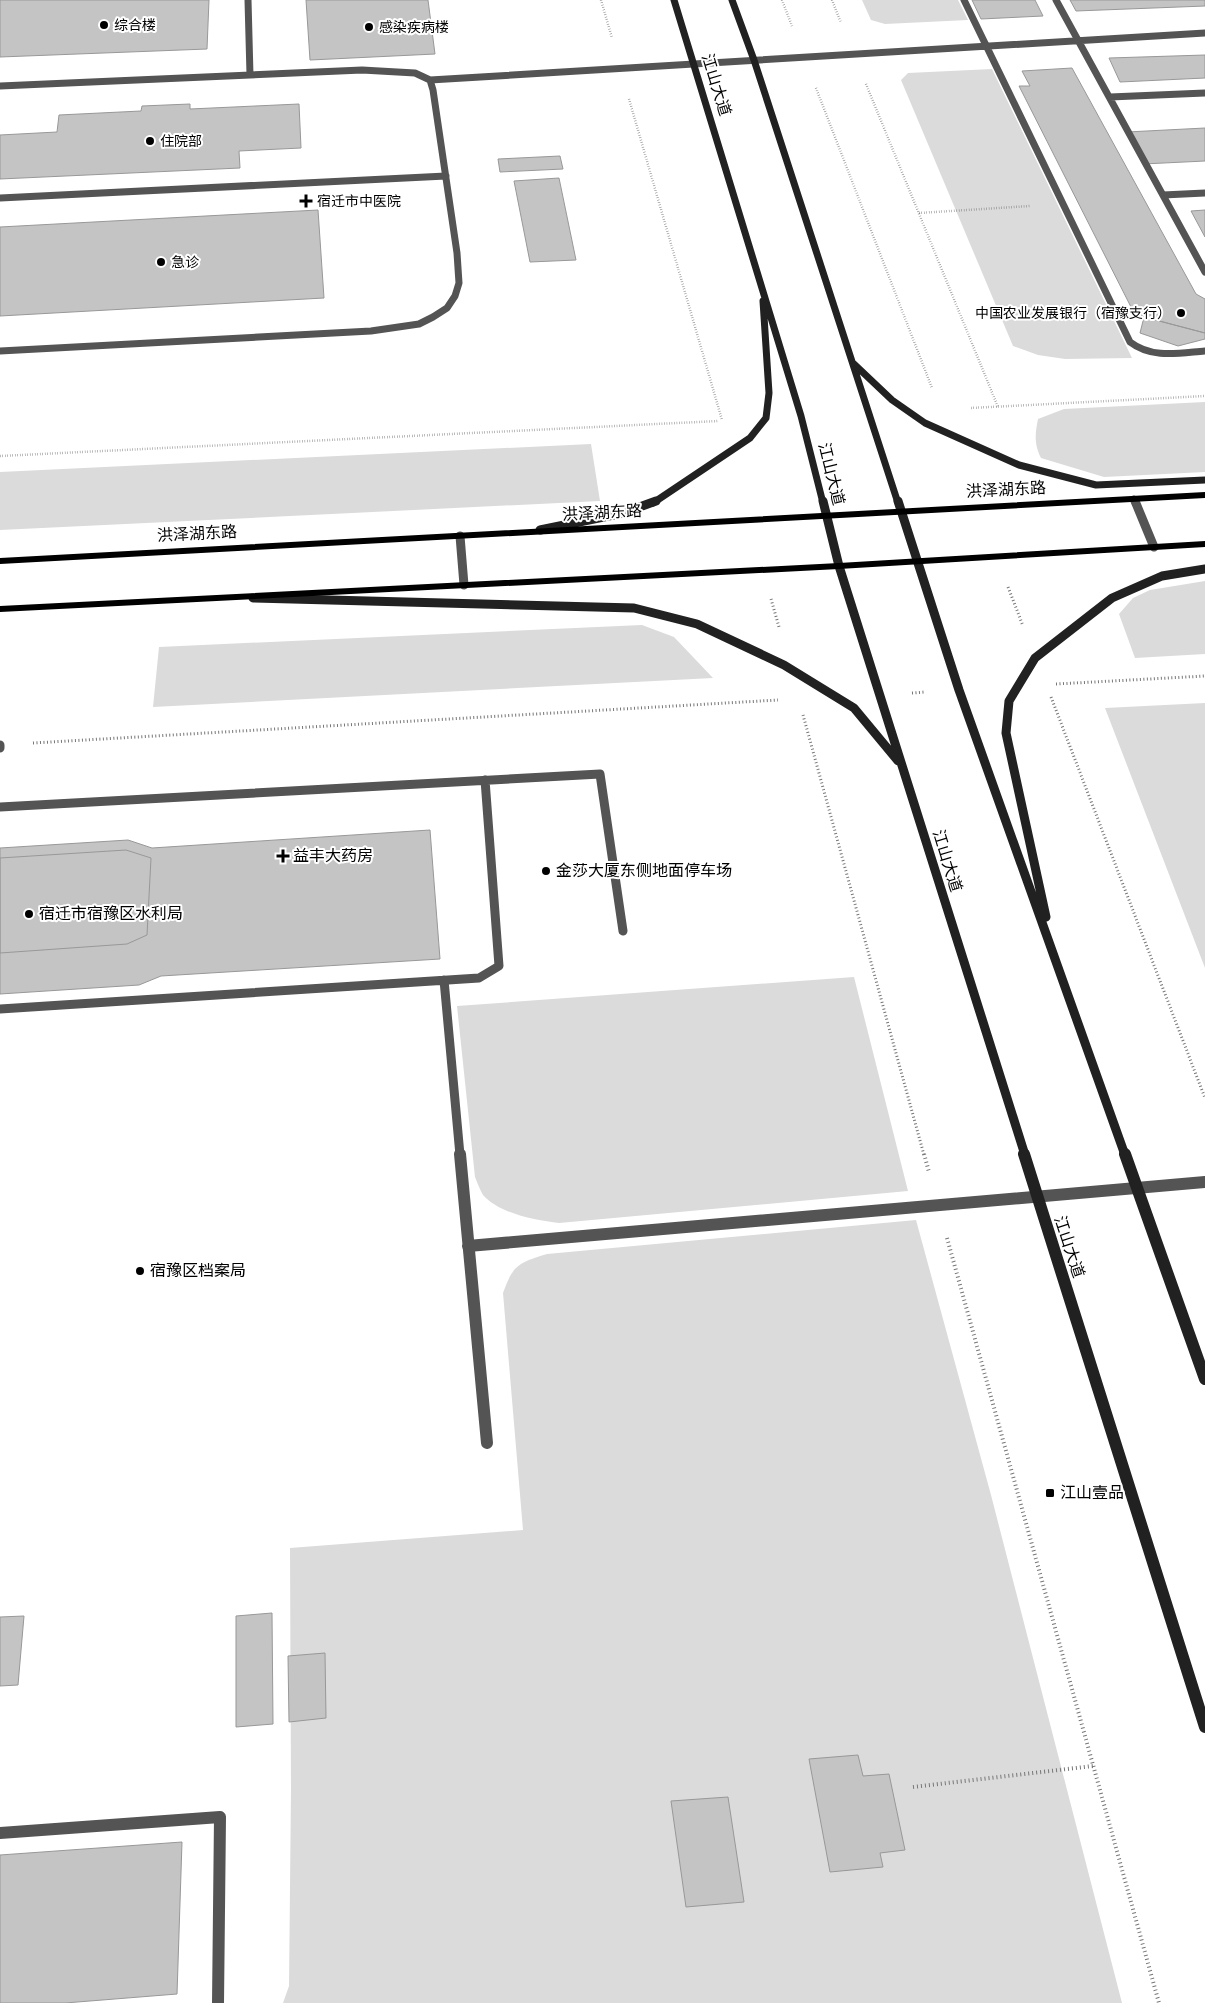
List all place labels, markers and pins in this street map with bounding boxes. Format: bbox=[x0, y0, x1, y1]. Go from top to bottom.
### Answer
place label: 综合楼 bbox=[114, 16, 156, 35]
place label: 感染疾病楼 bbox=[379, 18, 449, 37]
marker: 综合楼 bbox=[98, 19, 110, 31]
marker: 感染疾病楼 bbox=[363, 21, 375, 33]
place label: 住院部 bbox=[160, 132, 202, 151]
marker: 住院部 bbox=[144, 135, 156, 147]
place label: 宿迁市中医院 bbox=[317, 192, 401, 211]
marker: 宿迁市中医院 bbox=[299, 194, 313, 208]
place label: 急诊 bbox=[171, 253, 199, 272]
marker: 急诊 bbox=[155, 256, 167, 268]
place label: 中国农业发展银行（宿豫支行） bbox=[975, 304, 1171, 323]
marker: 中国农业发展银行（宿豫支行） bbox=[1175, 307, 1187, 319]
place label: 益丰大药房 bbox=[293, 845, 373, 867]
marker: 益丰大药房 bbox=[277, 850, 289, 862]
place label: 金莎大厦东侧地面停车场 bbox=[556, 860, 732, 882]
marker: 金莎大厦东侧地面停车场 bbox=[540, 865, 552, 877]
place label: 宿迁市宿豫区水利局 bbox=[39, 903, 183, 925]
marker: 宿迁市宿豫区水利局 bbox=[23, 908, 35, 920]
place label: 宿豫区档案局 bbox=[150, 1260, 246, 1282]
marker: 宿豫区档案局 bbox=[134, 1265, 146, 1277]
place label: 江山壹品 bbox=[1060, 1482, 1124, 1504]
marker: 江山壹品 bbox=[1044, 1487, 1056, 1499]

